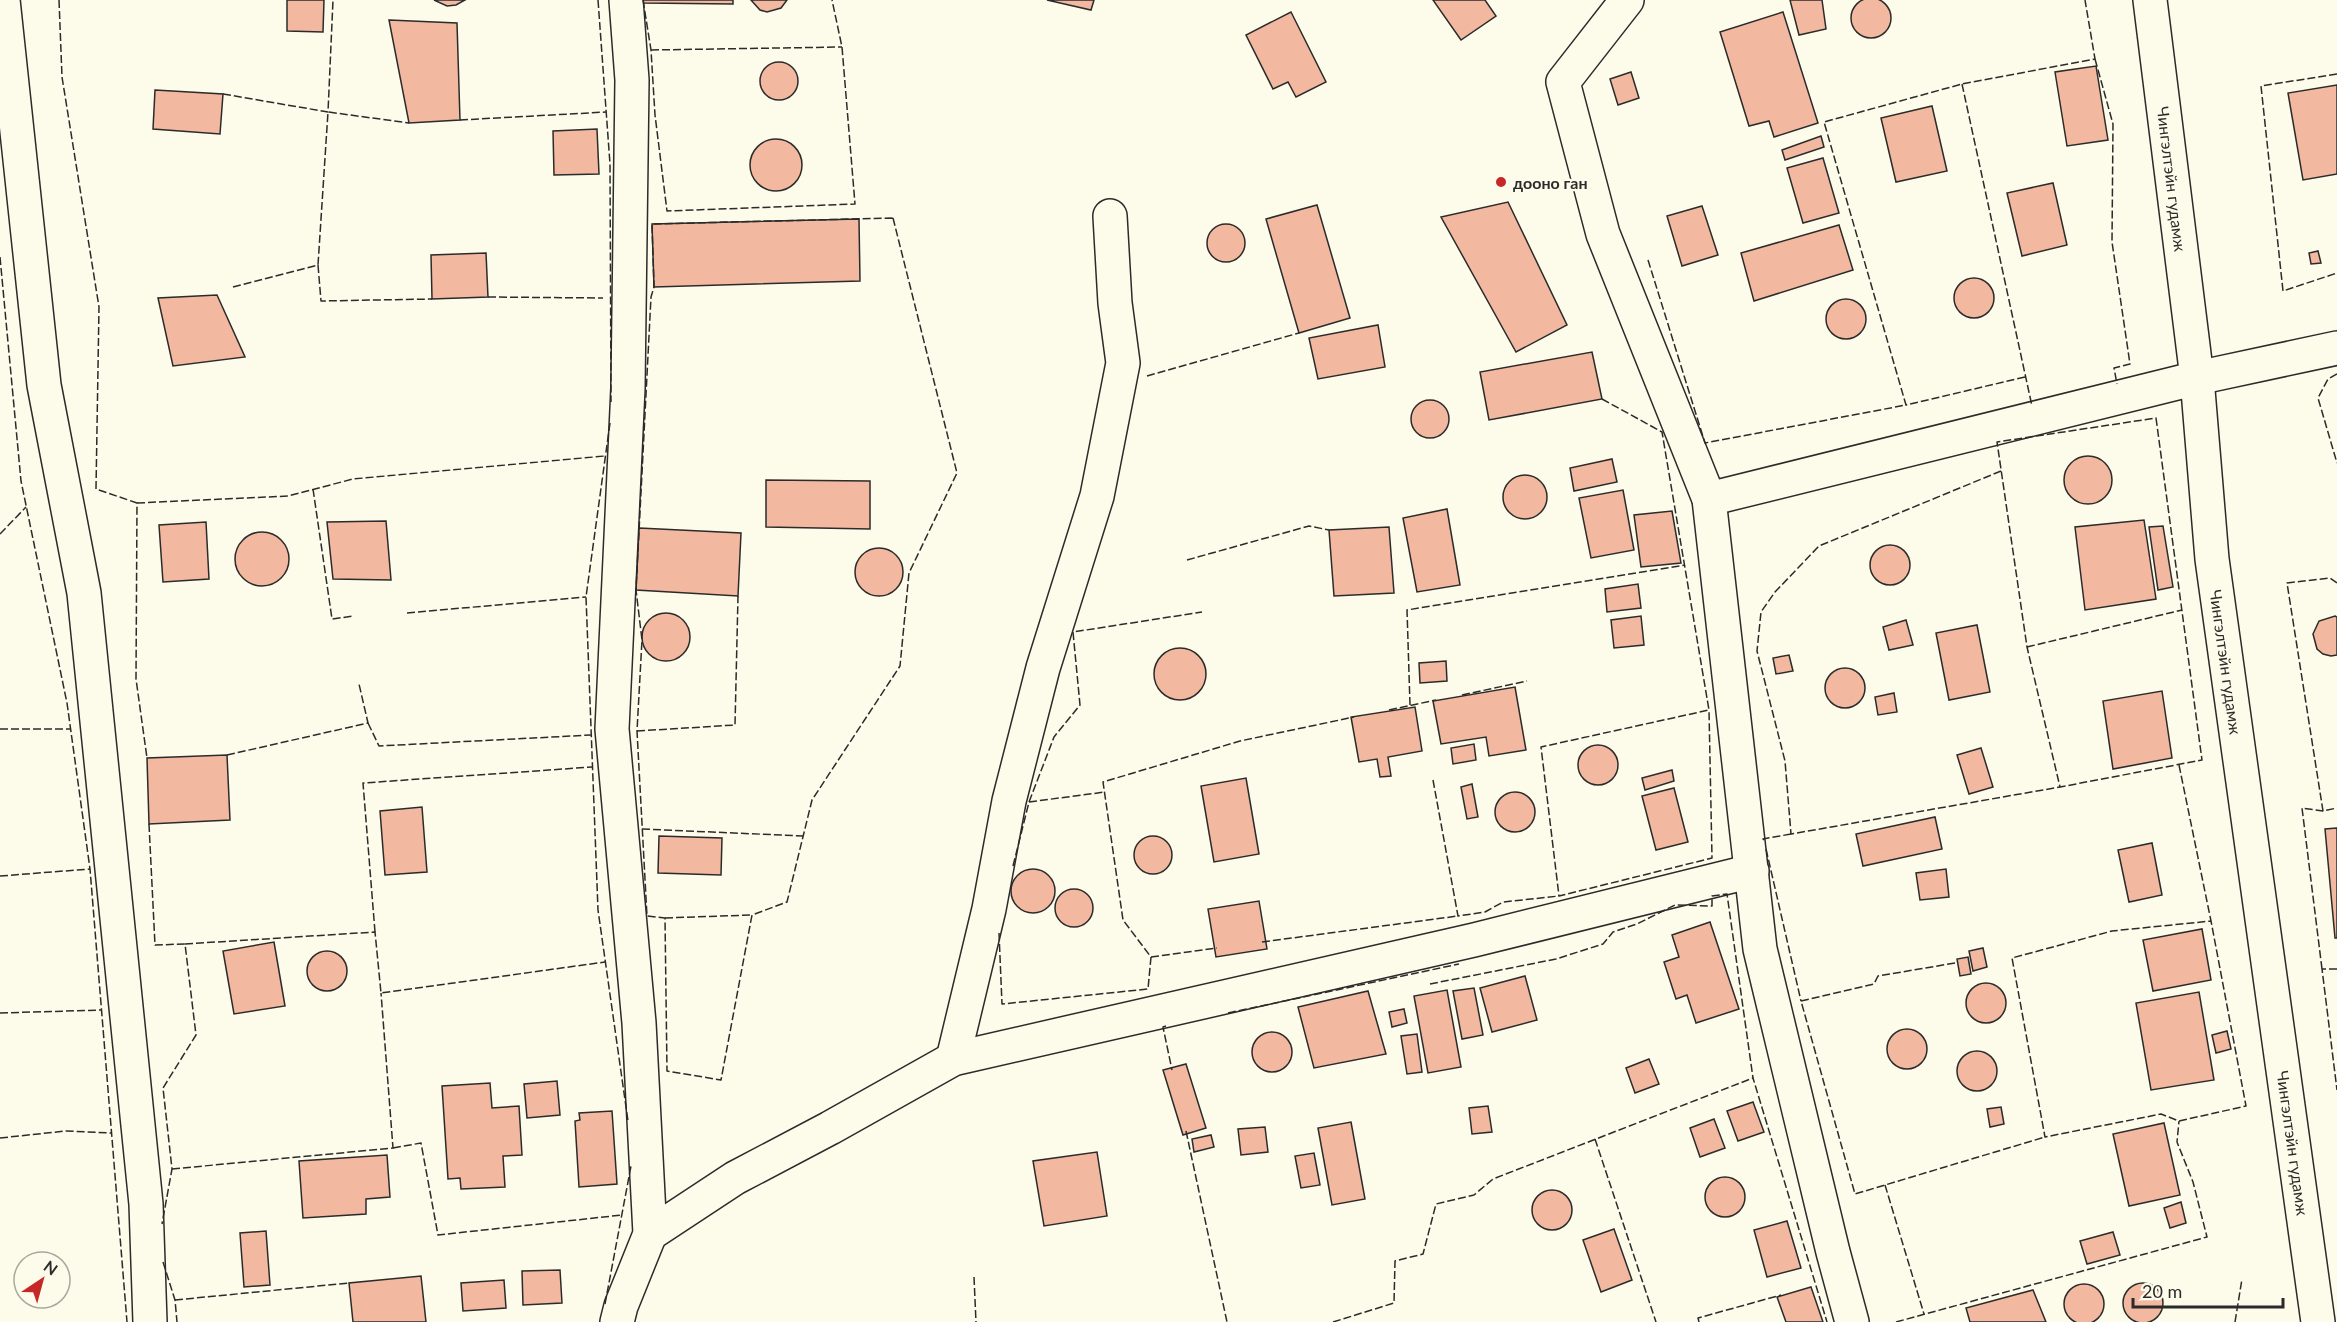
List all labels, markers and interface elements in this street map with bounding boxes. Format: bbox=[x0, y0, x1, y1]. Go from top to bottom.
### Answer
street label: Чингэлтэйн гудамж bbox=[2154, 105, 2190, 253]
place label: дооно ган bbox=[1513, 173, 1588, 192]
marker: дооно ган bbox=[1494, 175, 1508, 189]
street label: Чингэлтэйн гудамж bbox=[2206, 588, 2246, 736]
street label: Чингэлтэйн гудамж bbox=[2273, 1069, 2313, 1217]
north arrow bbox=[12, 1250, 72, 1310]
text: N bbox=[41, 1256, 62, 1279]
scale bar bbox=[2133, 1271, 2283, 1309]
text: 20 m bbox=[2142, 1280, 2182, 1302]

